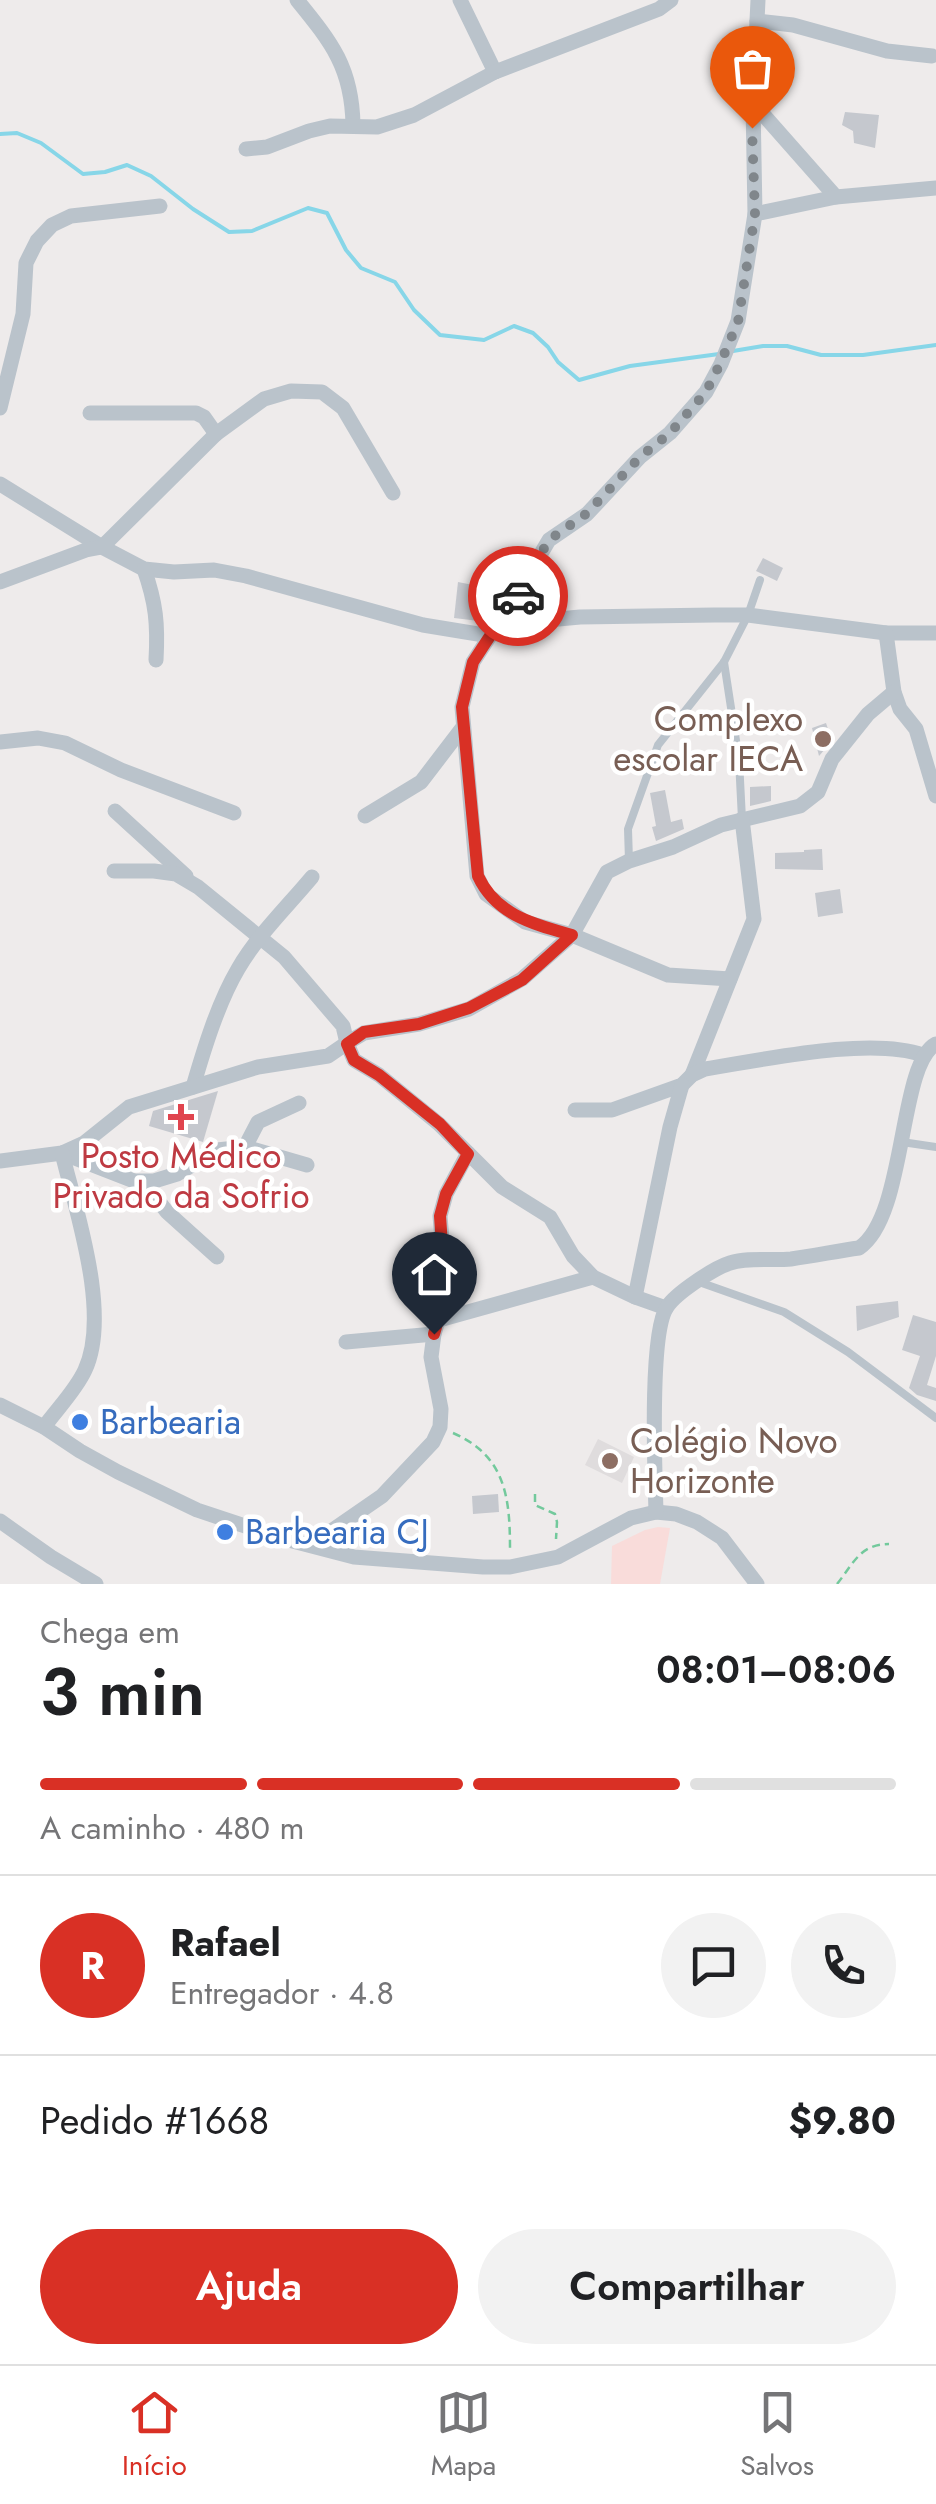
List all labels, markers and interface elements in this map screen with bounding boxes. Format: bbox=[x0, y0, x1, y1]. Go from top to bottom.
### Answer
pin bbox=[710, 26, 795, 129]
icon: bag bbox=[725, 41, 780, 96]
courier bbox=[468, 546, 568, 646]
icon: car bbox=[491, 569, 546, 624]
place label: Complexo escolar IECA bbox=[613, 694, 803, 784]
marker: Complexo escolar IECA bbox=[812, 728, 834, 750]
marker: Posto Médico Privado da Sofrio bbox=[168, 1104, 194, 1130]
place label: Posto Médico Privado da Sofrio bbox=[52, 1131, 310, 1221]
pin bbox=[392, 1232, 477, 1335]
icon: home bbox=[407, 1247, 462, 1302]
place label: Barbearia bbox=[100, 1397, 241, 1447]
marker: Barbearia bbox=[69, 1411, 91, 1433]
place label: Colégio Novo Horizonte bbox=[630, 1416, 838, 1506]
marker: Colégio Novo Horizonte bbox=[599, 1450, 621, 1472]
place label: Barbearia CJ bbox=[245, 1507, 429, 1557]
marker: Barbearia CJ bbox=[214, 1521, 236, 1543]
text: Chega em bbox=[40, 1609, 180, 1655]
text: 08:01–08:06 bbox=[656, 1642, 896, 1697]
text: 3 min bbox=[40, 1645, 205, 1739]
text: A caminho · 480 m bbox=[40, 1805, 304, 1851]
button: chat bbox=[661, 1913, 766, 2018]
button: phone bbox=[791, 1913, 896, 2018]
text: Rafael bbox=[170, 1915, 281, 1970]
text: R bbox=[80, 1938, 105, 1993]
text: Entregador · 4.8 bbox=[170, 1970, 394, 2016]
text: Pedido #1668 bbox=[40, 2093, 269, 2148]
text: $9.80 bbox=[788, 2093, 896, 2148]
button: Ajuda bbox=[40, 2229, 458, 2344]
button: Compartilhar bbox=[478, 2229, 896, 2344]
tab: Início bbox=[122, 2385, 187, 2486]
tab: Mapa bbox=[431, 2385, 496, 2486]
tab: Salvos bbox=[740, 2385, 814, 2486]

